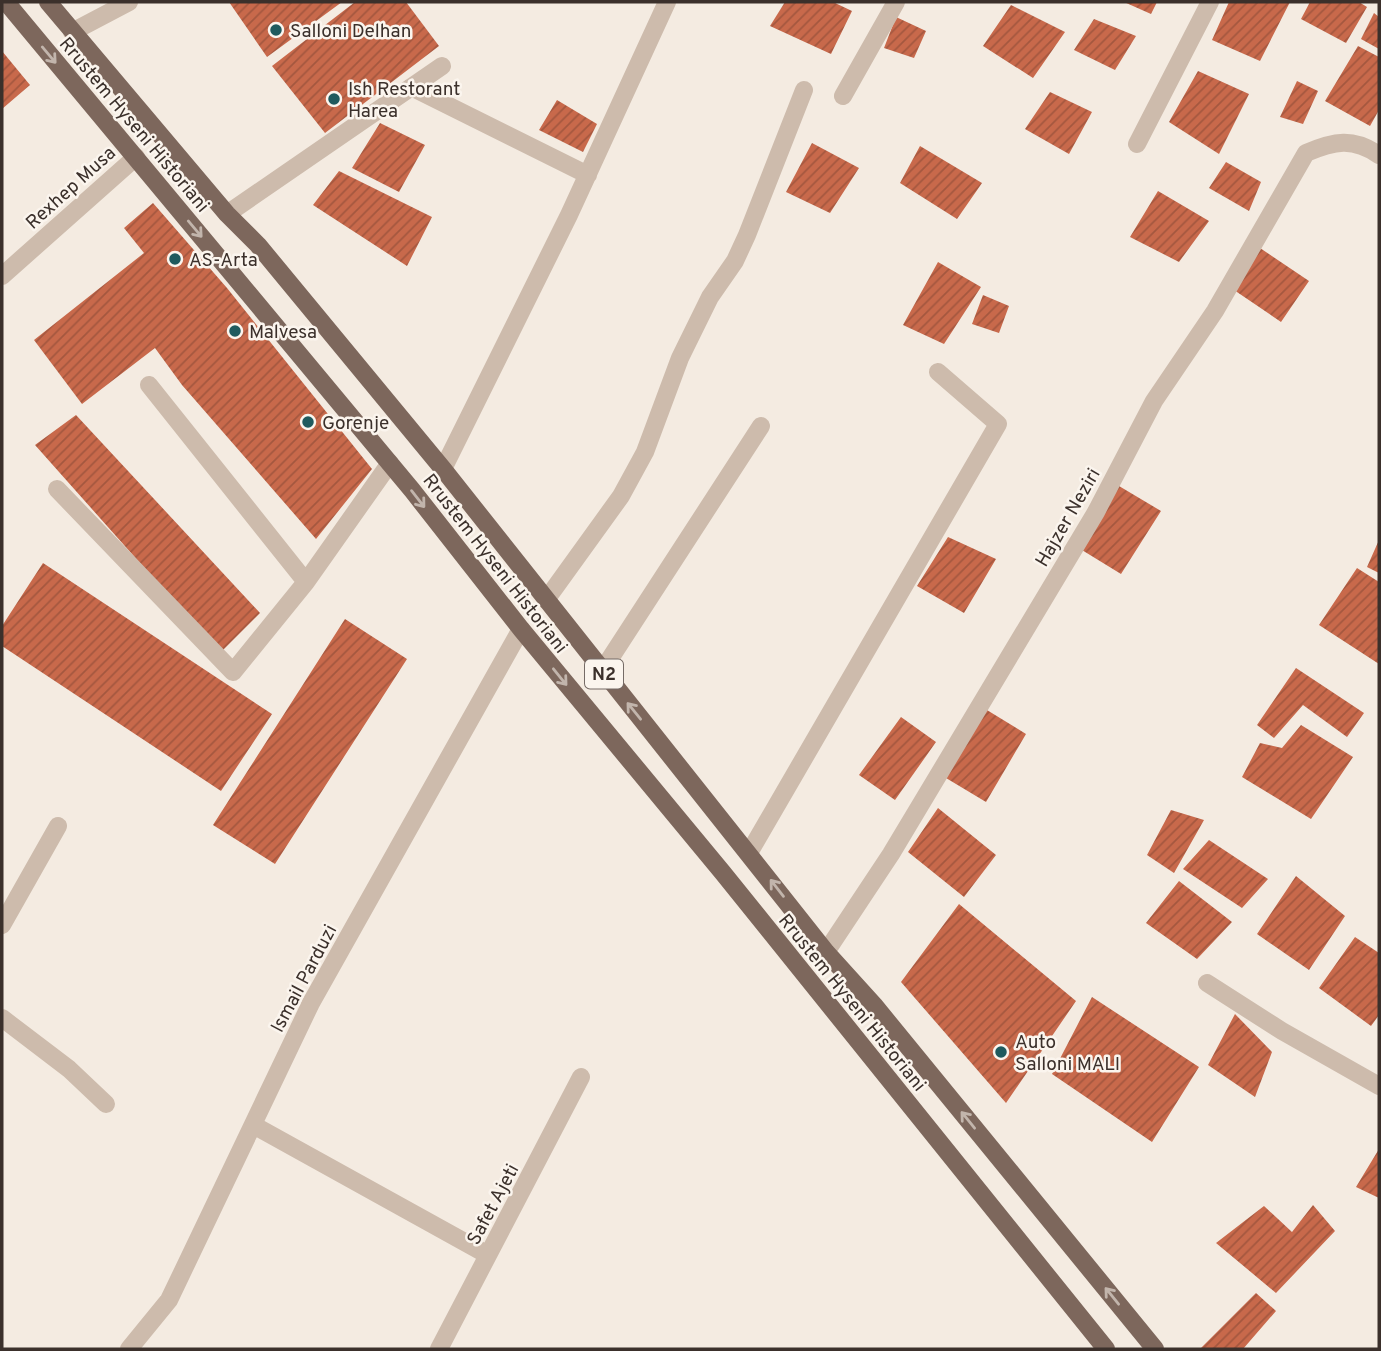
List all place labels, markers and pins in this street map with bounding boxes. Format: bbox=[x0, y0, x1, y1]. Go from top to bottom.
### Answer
place label: Salloni Delhan bbox=[290, 20, 412, 44]
marker: Salloni Delhan bbox=[268, 22, 284, 38]
place label: Ish Restorant Harea bbox=[348, 78, 460, 124]
marker: Ish Restorant Harea bbox=[326, 91, 342, 107]
place label: AS-Arta bbox=[189, 249, 258, 273]
marker: AS-Arta bbox=[167, 251, 183, 267]
place label: Malvesa bbox=[249, 321, 317, 345]
marker: Malvesa bbox=[227, 323, 243, 339]
place label: Gorenje bbox=[322, 412, 389, 436]
marker: Gorenje bbox=[300, 414, 316, 430]
place label: Auto Salloni MALI bbox=[1015, 1031, 1120, 1077]
marker: Auto Salloni MALI bbox=[993, 1044, 1009, 1060]

